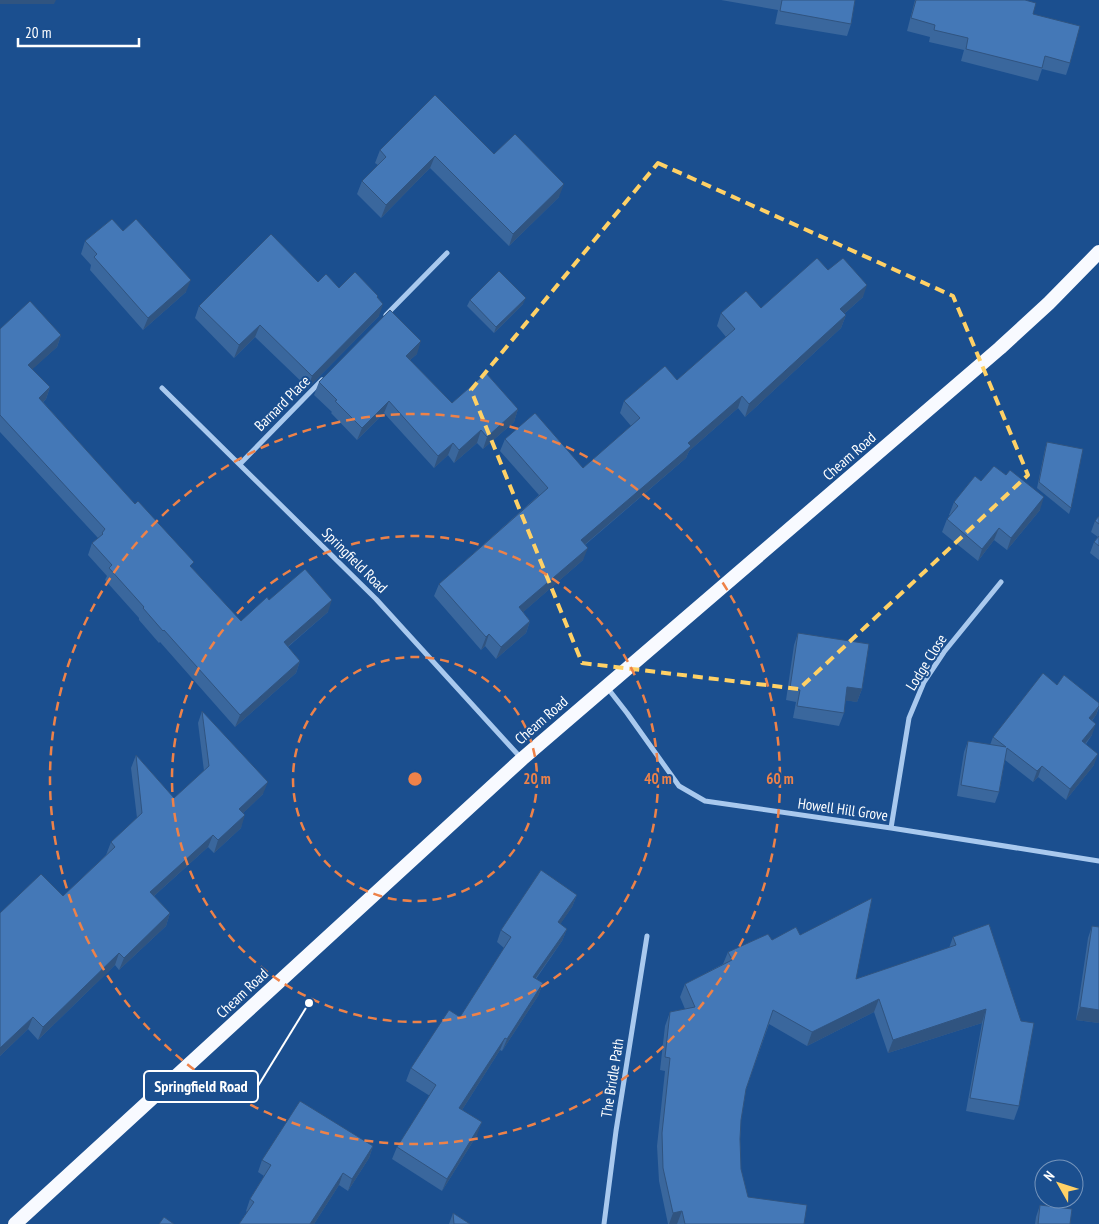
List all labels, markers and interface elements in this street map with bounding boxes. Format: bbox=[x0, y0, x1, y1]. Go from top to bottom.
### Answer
scale bar bbox=[18, 15, 139, 47]
text: 20 m bbox=[25, 23, 51, 42]
street label: Barnard Place bbox=[250, 371, 314, 435]
street label: Cheam Road bbox=[819, 428, 879, 484]
street label: Springfield Road bbox=[318, 523, 392, 597]
street label: Lodge Close bbox=[901, 630, 951, 694]
street label: Cheam Road bbox=[511, 692, 571, 748]
text: 20 m bbox=[523, 769, 551, 788]
text: 40 m bbox=[644, 769, 672, 788]
text: 60 m bbox=[766, 769, 794, 788]
centre of rings bbox=[406, 770, 424, 788]
street label: Howell Hill Grove bbox=[797, 793, 889, 825]
street label: Cheam Road bbox=[212, 964, 272, 1022]
street label: The Bridle Path bbox=[596, 1037, 628, 1119]
callout: Springfield Road bbox=[144, 1071, 258, 1102]
text: Springfield Road bbox=[154, 1076, 248, 1096]
north arrow bbox=[1034, 1159, 1084, 1209]
text: N bbox=[1040, 1167, 1058, 1184]

